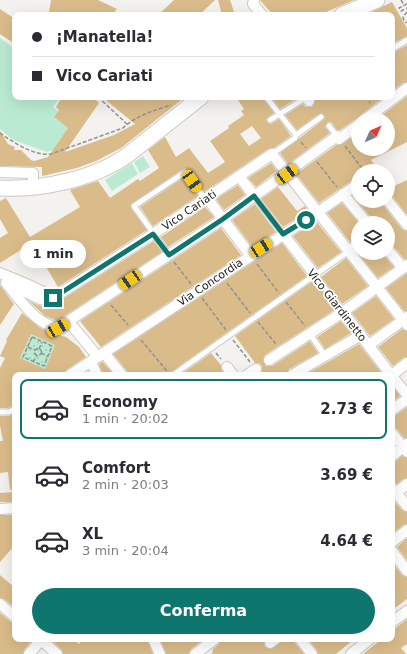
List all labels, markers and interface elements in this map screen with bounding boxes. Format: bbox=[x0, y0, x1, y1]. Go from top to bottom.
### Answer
text: ¡Manatella! bbox=[56, 28, 153, 46]
text: Vico Cariati bbox=[56, 67, 153, 85]
north arrow bbox=[351, 112, 395, 156]
map controls bbox=[351, 112, 395, 260]
car bbox=[274, 162, 300, 186]
button: locate bbox=[351, 164, 395, 208]
car bbox=[180, 168, 204, 194]
street label: Vico Cariati bbox=[160, 187, 219, 233]
route start bbox=[297, 211, 315, 229]
button: layers bbox=[351, 216, 395, 260]
car bbox=[248, 236, 274, 260]
callout: 1 min bbox=[20, 240, 86, 268]
text: 1 min bbox=[33, 246, 73, 261]
street label: Via Concordia bbox=[175, 256, 245, 309]
street label: Vico Giardinetto bbox=[304, 266, 369, 344]
car bbox=[117, 268, 143, 292]
route end bbox=[44, 289, 62, 307]
car bbox=[45, 317, 71, 339]
icon: car bbox=[34, 391, 70, 427]
text: Economy bbox=[82, 393, 158, 411]
text: 2.73 € bbox=[320, 400, 373, 418]
text: 1 min · 20:02 bbox=[82, 411, 169, 426]
icon: car bbox=[34, 457, 70, 493]
text: Comfort bbox=[82, 459, 150, 477]
text: 3.69 € bbox=[320, 466, 373, 484]
text: 2 min · 20:03 bbox=[82, 477, 169, 492]
icon: car bbox=[34, 523, 70, 559]
text: XL bbox=[82, 525, 103, 543]
text: 4.64 € bbox=[320, 532, 373, 550]
text: 3 min · 20:04 bbox=[82, 543, 169, 558]
button: Conferma bbox=[32, 588, 375, 634]

